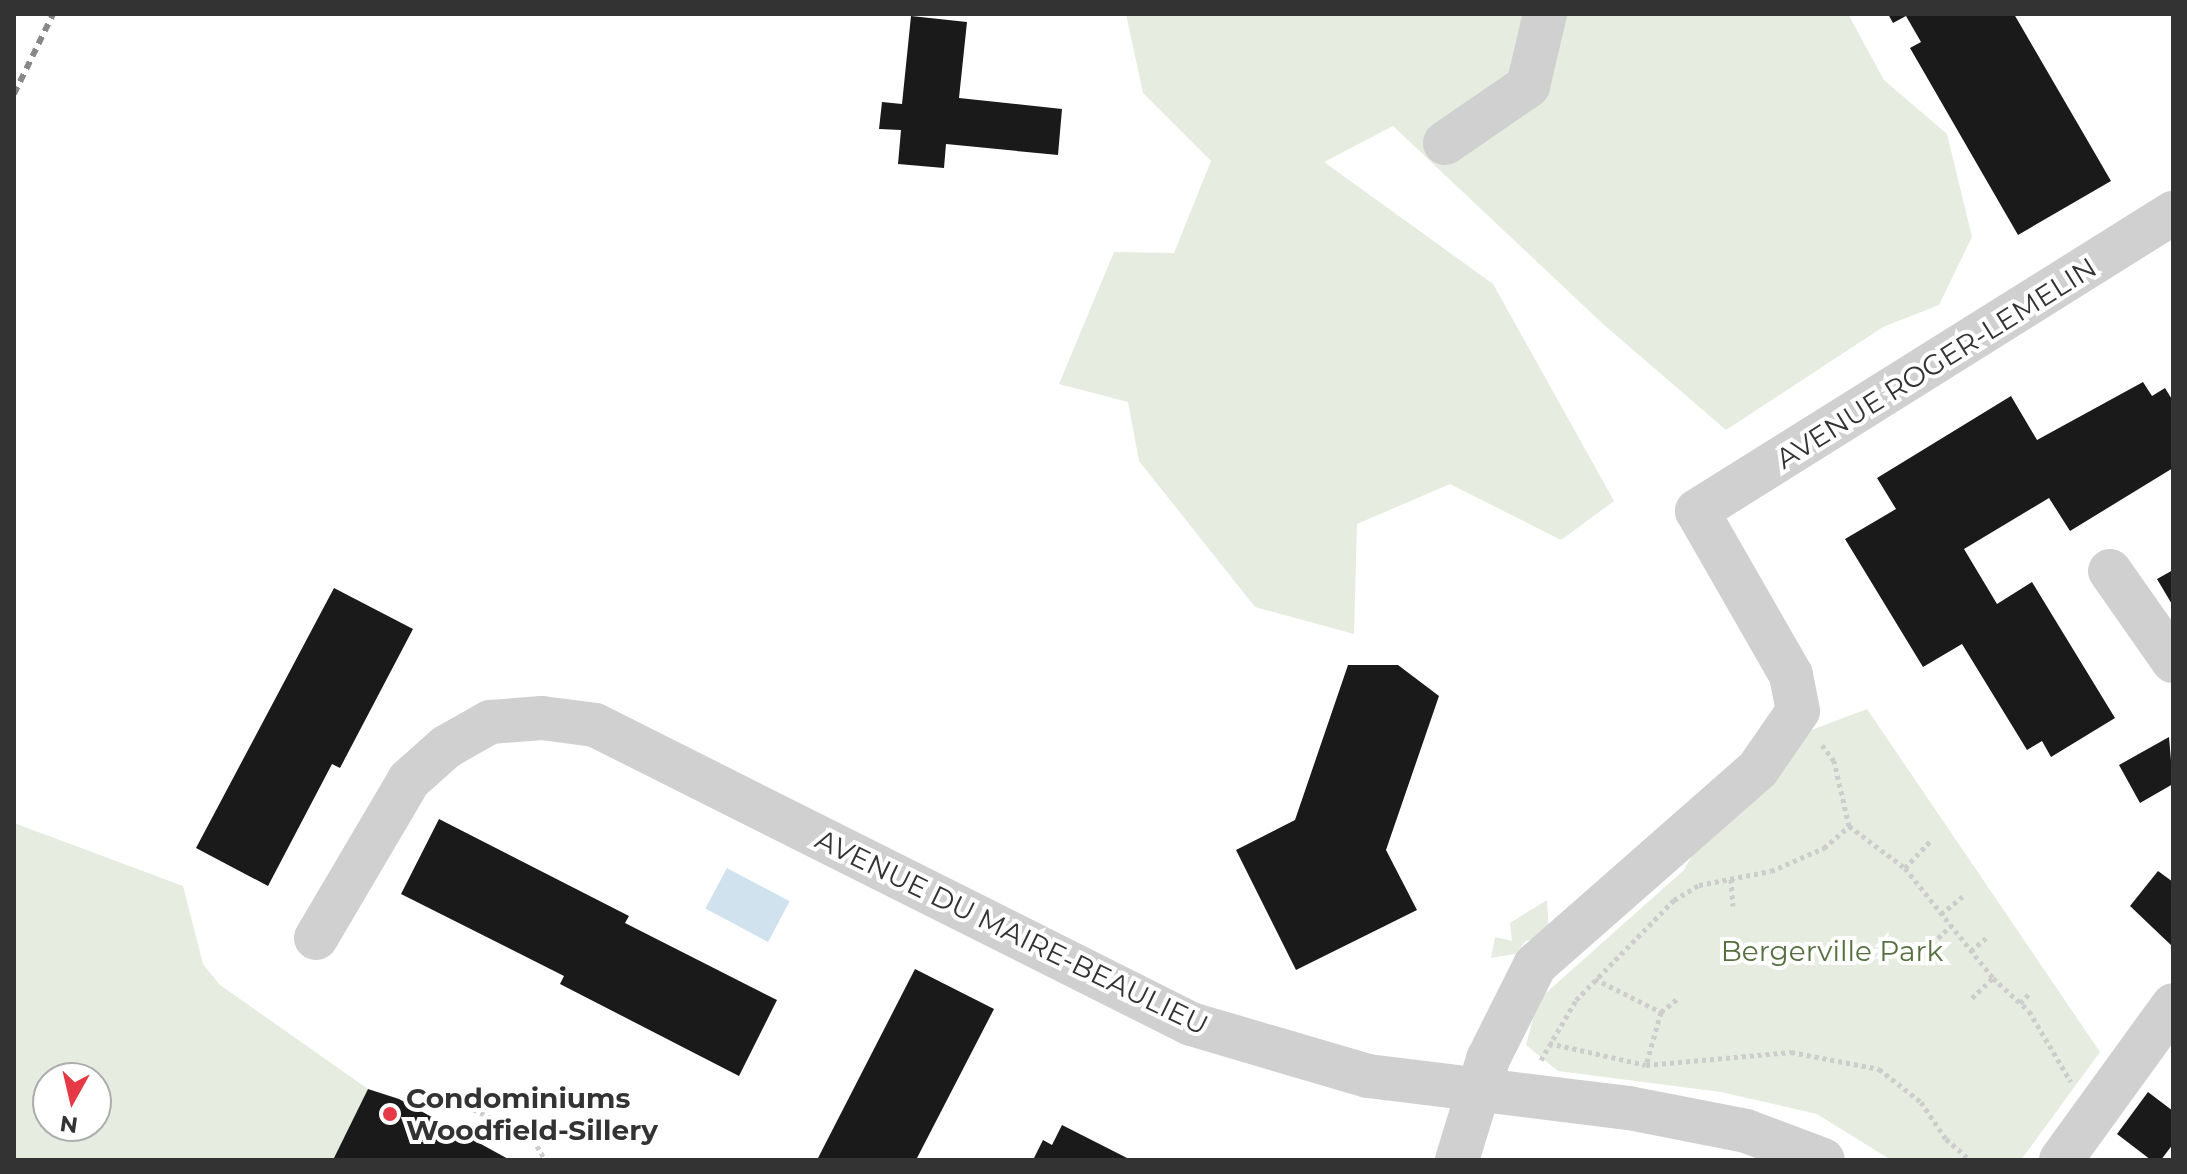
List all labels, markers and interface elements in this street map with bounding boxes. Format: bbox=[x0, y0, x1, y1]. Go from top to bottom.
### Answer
street label: AVENUE ROGER-LEMELIN bbox=[1770, 250, 2102, 476]
street label: AVENUE DU MAIRE-BEAULIEU bbox=[810, 822, 1214, 1042]
park label: Bergerville Park bbox=[1721, 934, 1943, 968]
north arrow bbox=[32, 1062, 112, 1142]
place label: Condominiums Woodfield-Sillery bbox=[406, 1081, 658, 1147]
marker: Condominiums Woodfield-Sillery bbox=[381, 1105, 399, 1123]
text: N bbox=[58, 1110, 80, 1139]

